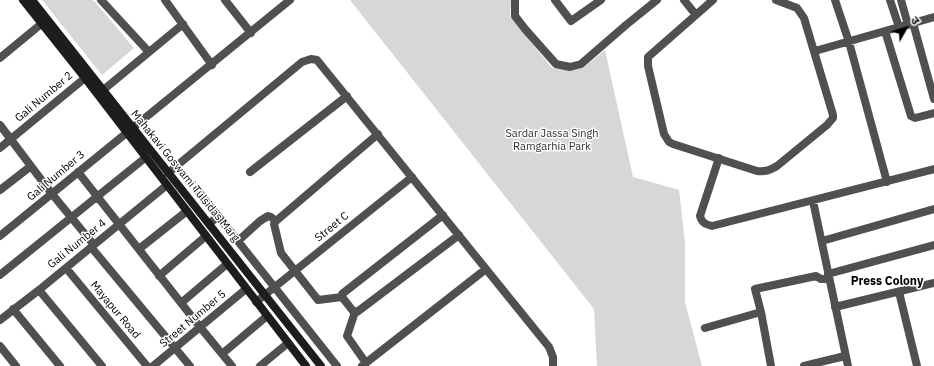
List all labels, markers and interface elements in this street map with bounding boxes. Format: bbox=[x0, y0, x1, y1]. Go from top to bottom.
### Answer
north arrow bbox=[886, 8, 926, 48]
text: उ bbox=[908, 14, 923, 27]
street label: Gali Number 2 bbox=[13, 69, 75, 125]
street label: Mahakavi Goswami Tulsidas Marg bbox=[128, 108, 242, 244]
park label: Sardar Jassa Singh Ramgarhia Park bbox=[505, 127, 599, 153]
street label: Gali Number 3 bbox=[25, 148, 87, 204]
street label: Street C bbox=[312, 209, 352, 245]
street label: Gali Number 4 bbox=[45, 216, 109, 272]
district label: Press Colony bbox=[851, 275, 923, 289]
street label: Mayapur Road bbox=[87, 279, 143, 341]
street label: Street Number 5 bbox=[157, 288, 229, 350]

